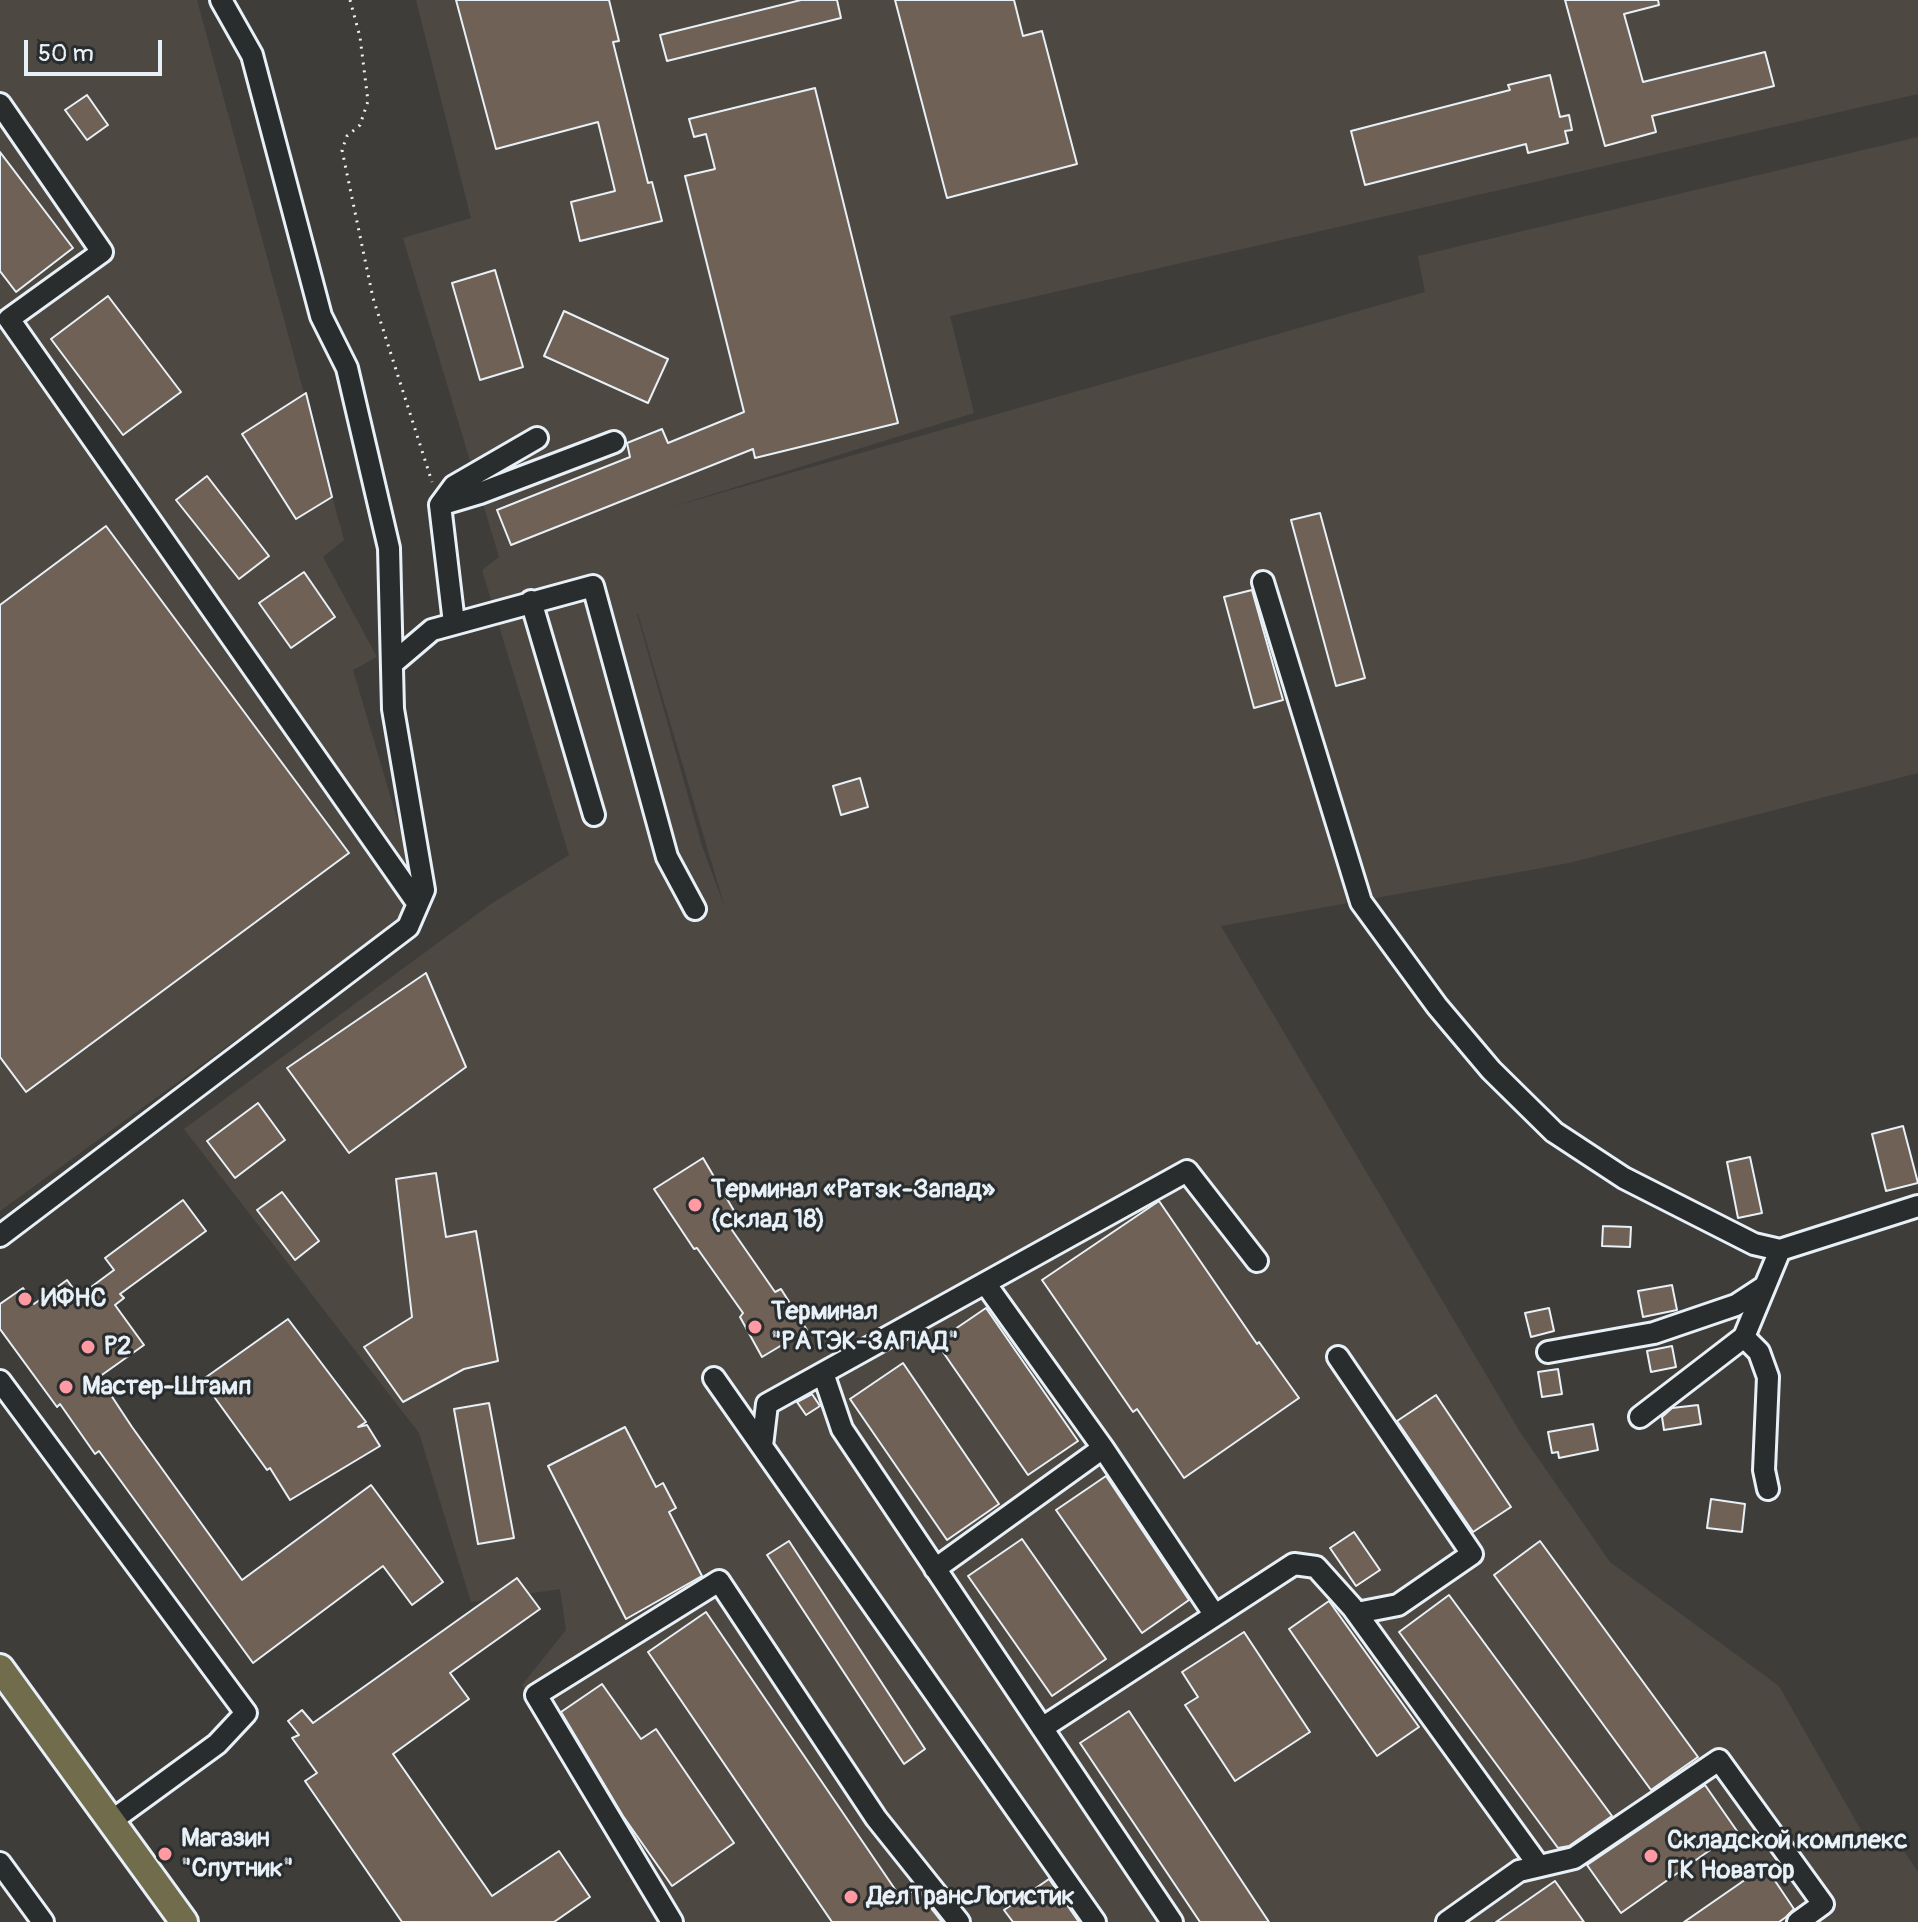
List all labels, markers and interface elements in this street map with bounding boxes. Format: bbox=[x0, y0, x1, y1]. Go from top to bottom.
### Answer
scale bar bbox=[28, 24, 166, 74]
text: 50 m bbox=[38, 39, 94, 68]
place label: Терминал «Ратэк-Запад» (склад 18) bbox=[711, 1174, 995, 1236]
marker: Терминал «Ратэк-Запад» (склад 18) bbox=[686, 1196, 704, 1214]
place label: ИФНС bbox=[41, 1283, 107, 1315]
marker: ИФНС bbox=[16, 1290, 34, 1308]
place label: Терминал "РАТЭК-ЗАПАД" bbox=[771, 1296, 959, 1358]
marker: Терминал "РАТЭК-ЗАПАД" bbox=[746, 1318, 764, 1336]
place label: Р2 bbox=[104, 1331, 131, 1363]
marker: Р2 bbox=[79, 1338, 97, 1356]
place label: Мастер-Штамп bbox=[82, 1371, 251, 1403]
marker: Мастер-Штамп bbox=[57, 1378, 75, 1396]
place label: Магазин "Спутник" bbox=[181, 1823, 293, 1884]
place label: Складской комплекс ГК Новатор bbox=[1667, 1825, 1907, 1886]
marker: Магазин "Спутник" bbox=[156, 1845, 174, 1863]
marker: Складской комплекс ГК Новатор bbox=[1642, 1847, 1660, 1865]
place label: ДелТрансЛогистик bbox=[867, 1881, 1075, 1913]
marker: ДелТрансЛогистик bbox=[842, 1888, 860, 1906]

